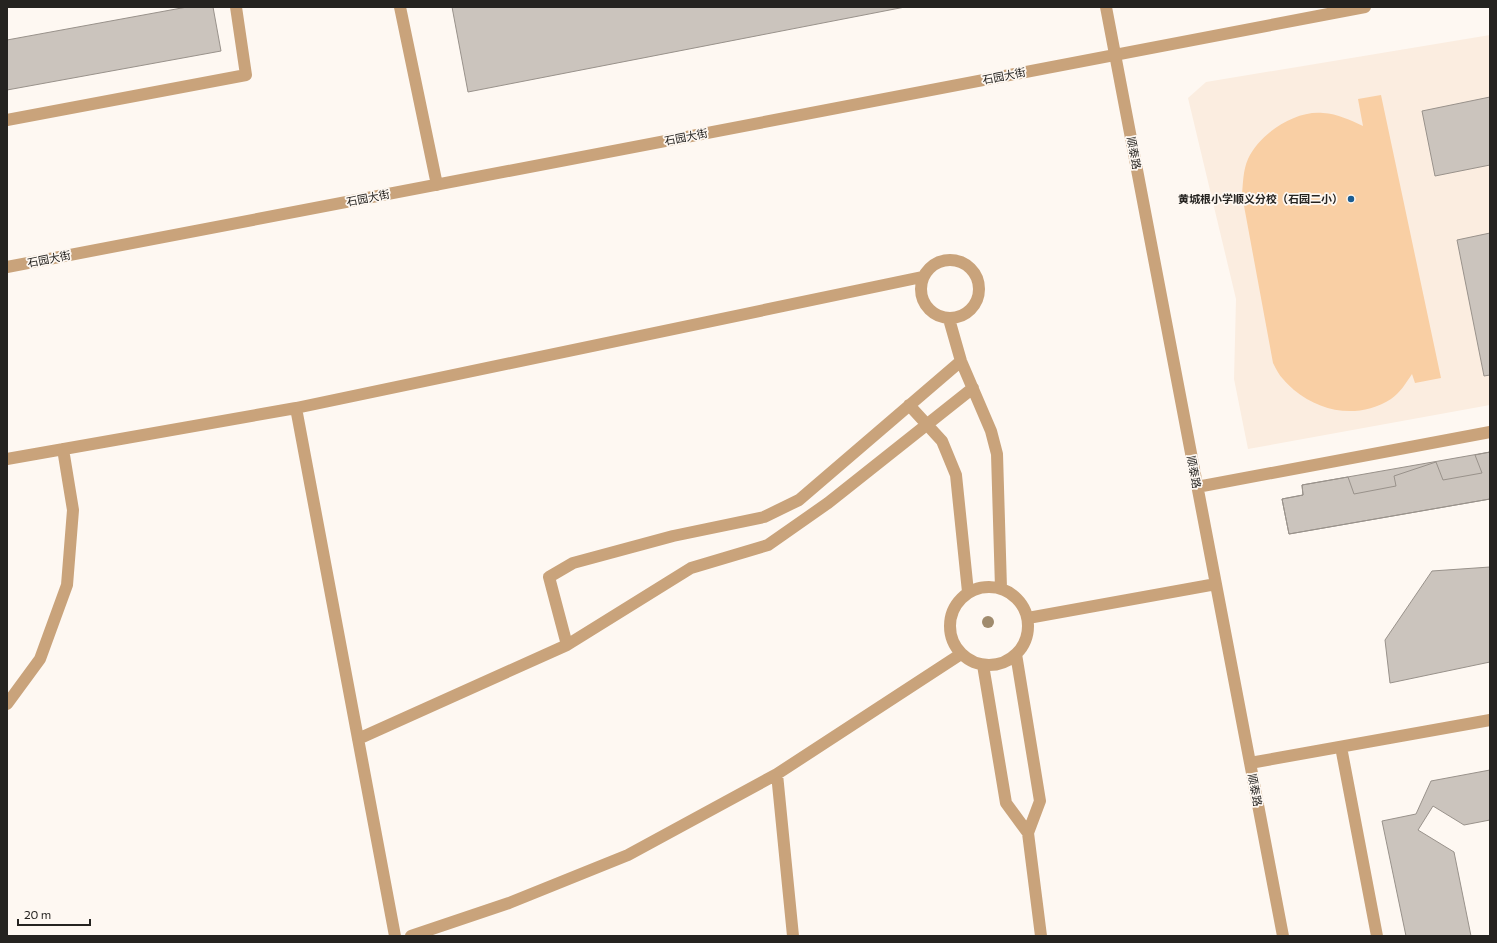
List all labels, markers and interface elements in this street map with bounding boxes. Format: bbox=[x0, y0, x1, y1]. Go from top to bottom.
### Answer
street label: 石园大街 bbox=[981, 65, 1027, 86]
street label: 石园大街 bbox=[663, 126, 709, 147]
street label: 顺泰路 bbox=[1125, 135, 1144, 170]
street label: 石园大街 bbox=[345, 187, 391, 208]
place label: 黄城根小学顺义分校（石园二小） bbox=[1178, 192, 1343, 205]
marker: 黄城根小学顺义分校（石园二小） bbox=[1346, 194, 1356, 204]
street label: 石园大街 bbox=[26, 248, 72, 269]
street label: 顺泰路 bbox=[1185, 454, 1204, 489]
street label: 顺泰路 bbox=[1246, 772, 1265, 807]
scale bar bbox=[18, 901, 90, 927]
text: 20 m bbox=[24, 907, 51, 921]

